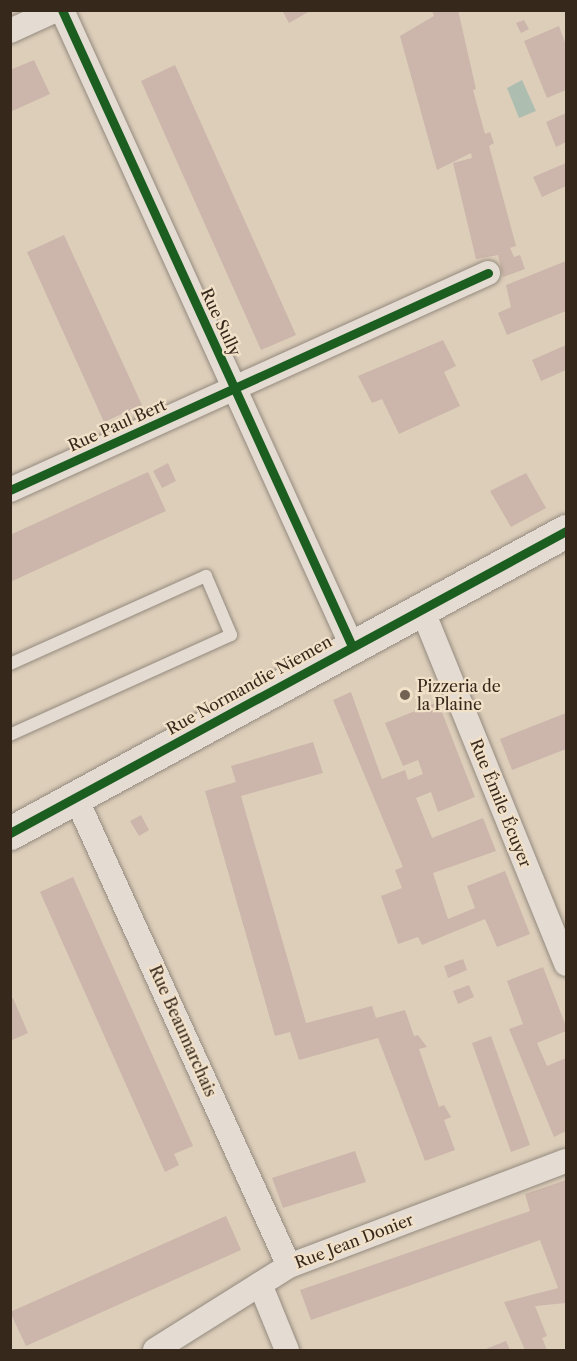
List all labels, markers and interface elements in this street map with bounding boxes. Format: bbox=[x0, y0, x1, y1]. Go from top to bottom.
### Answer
street label: Rue Sully bbox=[197, 285, 245, 359]
street label: Rue Paul Bert bbox=[65, 395, 169, 455]
street label: Rue Normandie Niemen bbox=[163, 631, 335, 739]
place label: Pizzeria de la Plaine bbox=[417, 676, 501, 714]
marker: Pizzeria de la Plaine bbox=[398, 688, 412, 702]
street label: Rue Émile Écuyer bbox=[466, 736, 536, 870]
street label: Rue Beaumarchais bbox=[145, 962, 221, 1100]
street label: Rue Jean Donier bbox=[292, 1210, 416, 1272]

